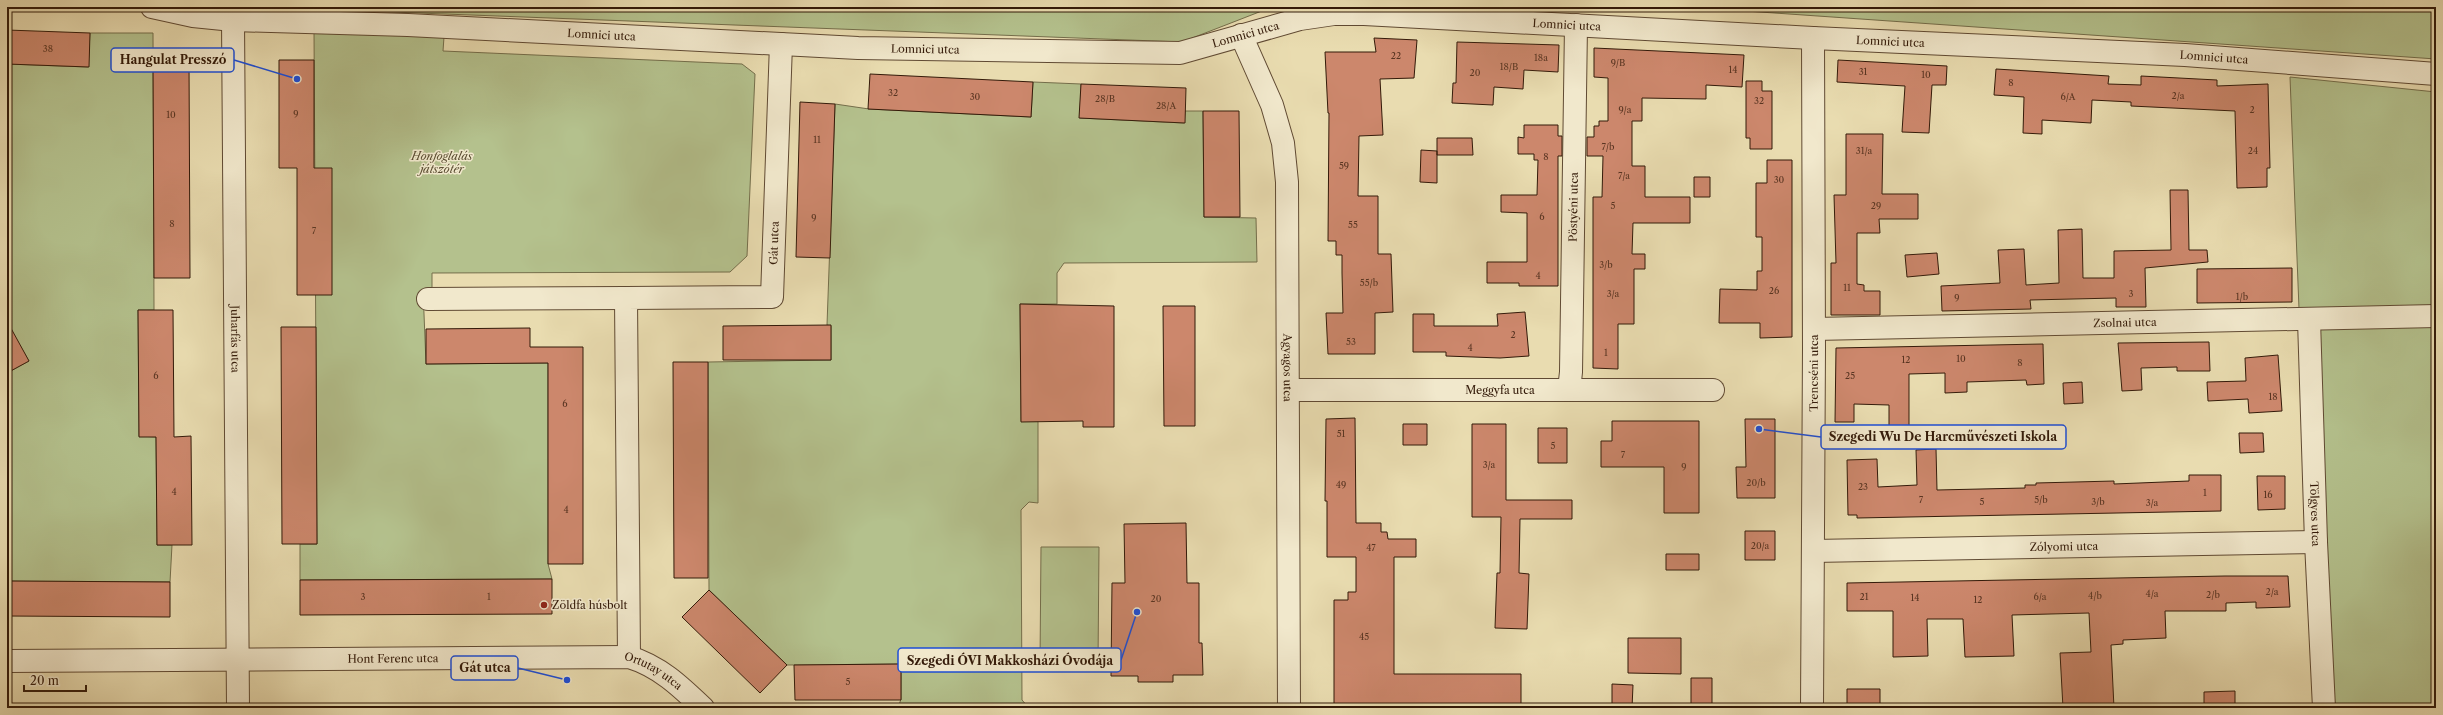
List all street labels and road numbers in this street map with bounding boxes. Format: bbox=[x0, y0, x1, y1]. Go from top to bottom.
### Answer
street label: Lomnici utca bbox=[1532, 16, 1602, 34]
street label: Lomnici utca bbox=[1211, 18, 1281, 51]
street label: Lomnici utca bbox=[567, 26, 636, 44]
street label: Lomnici utca bbox=[1856, 33, 1925, 50]
street label: Lomnici utca bbox=[891, 42, 960, 57]
street label: Lomnici utca bbox=[2179, 48, 2249, 67]
street label: Pöstyéni utca bbox=[1566, 172, 1581, 242]
street label: Gát utca bbox=[766, 221, 782, 265]
street label: Juharfás utca bbox=[228, 303, 243, 373]
street label: Zsolnai utca bbox=[2093, 315, 2157, 330]
street label: Agyagos utca bbox=[1281, 333, 1295, 402]
street label: Trencséni utca bbox=[1807, 334, 1821, 412]
street label: Meggyfa utca bbox=[1465, 383, 1535, 397]
street label: Tölgyes utca bbox=[2307, 481, 2323, 547]
street label: Zólyomi utca bbox=[2029, 539, 2099, 554]
street label: Ortutay utca bbox=[623, 649, 685, 693]
street label: Hont Ferenc utca bbox=[347, 651, 439, 666]

